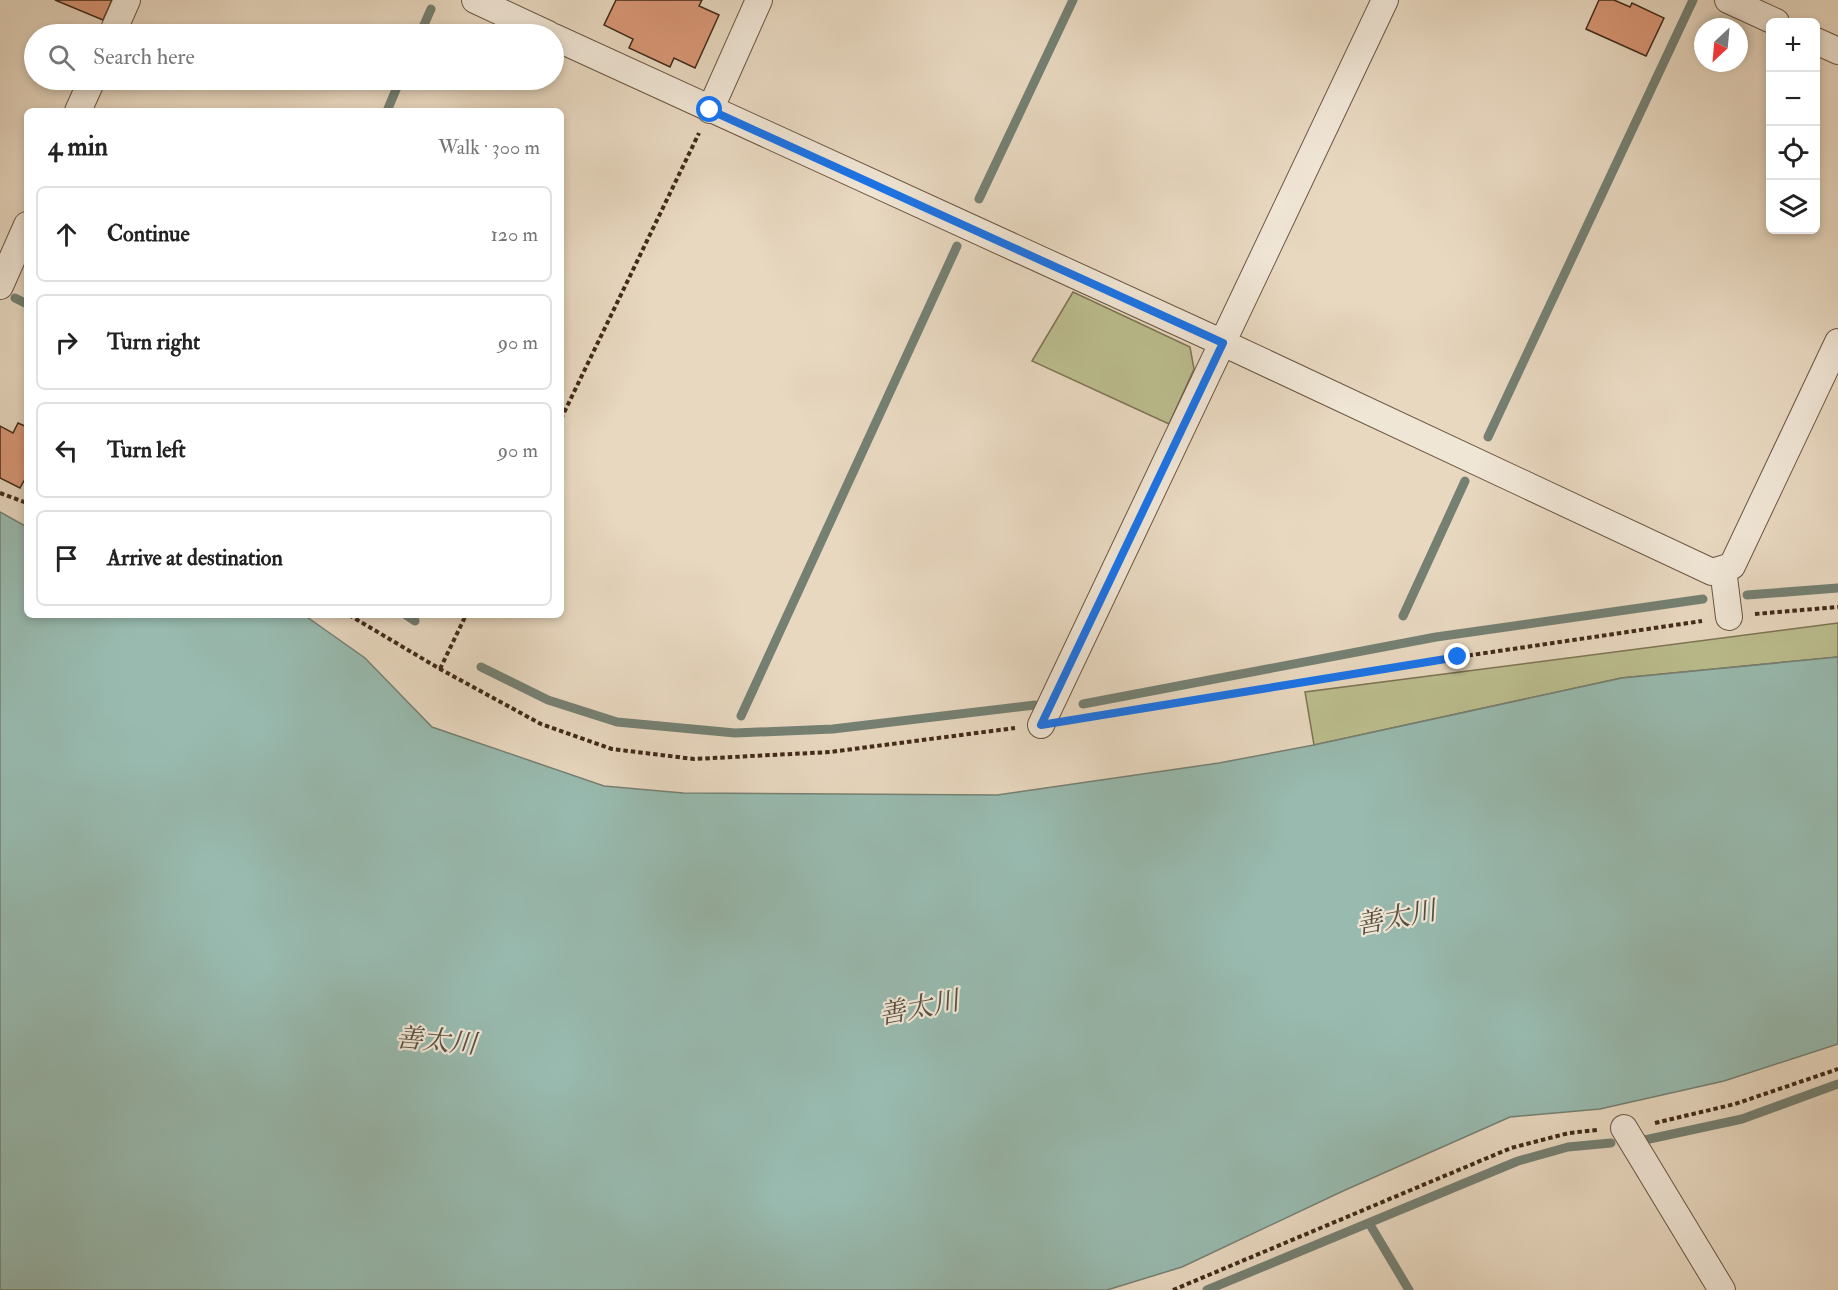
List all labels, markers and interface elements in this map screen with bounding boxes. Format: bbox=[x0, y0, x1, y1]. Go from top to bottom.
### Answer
north arrow bbox=[1694, 18, 1748, 72]
map controls bbox=[1766, 18, 1820, 234]
button: + bbox=[1766, 18, 1820, 72]
search box bbox=[24, 24, 564, 90]
icon: search bbox=[45, 41, 78, 74]
text: Search here bbox=[93, 43, 195, 71]
button: − bbox=[1766, 72, 1820, 126]
route start bbox=[696, 96, 722, 122]
button: locate bbox=[1766, 126, 1820, 180]
text: 4 min bbox=[48, 131, 108, 163]
text: Walk · 300 m bbox=[438, 135, 540, 160]
button: layers bbox=[1766, 180, 1820, 234]
icon: ahead bbox=[50, 218, 83, 251]
text: Continue bbox=[107, 220, 190, 248]
text: 120 m bbox=[491, 222, 538, 247]
icon: right bbox=[50, 326, 83, 359]
text: Turn right bbox=[107, 328, 200, 356]
text: 90 m bbox=[498, 330, 538, 355]
icon: left bbox=[50, 434, 83, 467]
text: Turn left bbox=[107, 436, 186, 464]
text: 90 m bbox=[498, 438, 538, 463]
icon: arrive bbox=[50, 542, 83, 575]
text: Arrive at destination bbox=[107, 544, 283, 572]
route end bbox=[1444, 643, 1470, 669]
water label: 善太川 bbox=[1353, 894, 1442, 942]
water label: 善太川 bbox=[876, 984, 965, 1032]
water label: 善太川 bbox=[394, 1021, 481, 1061]

